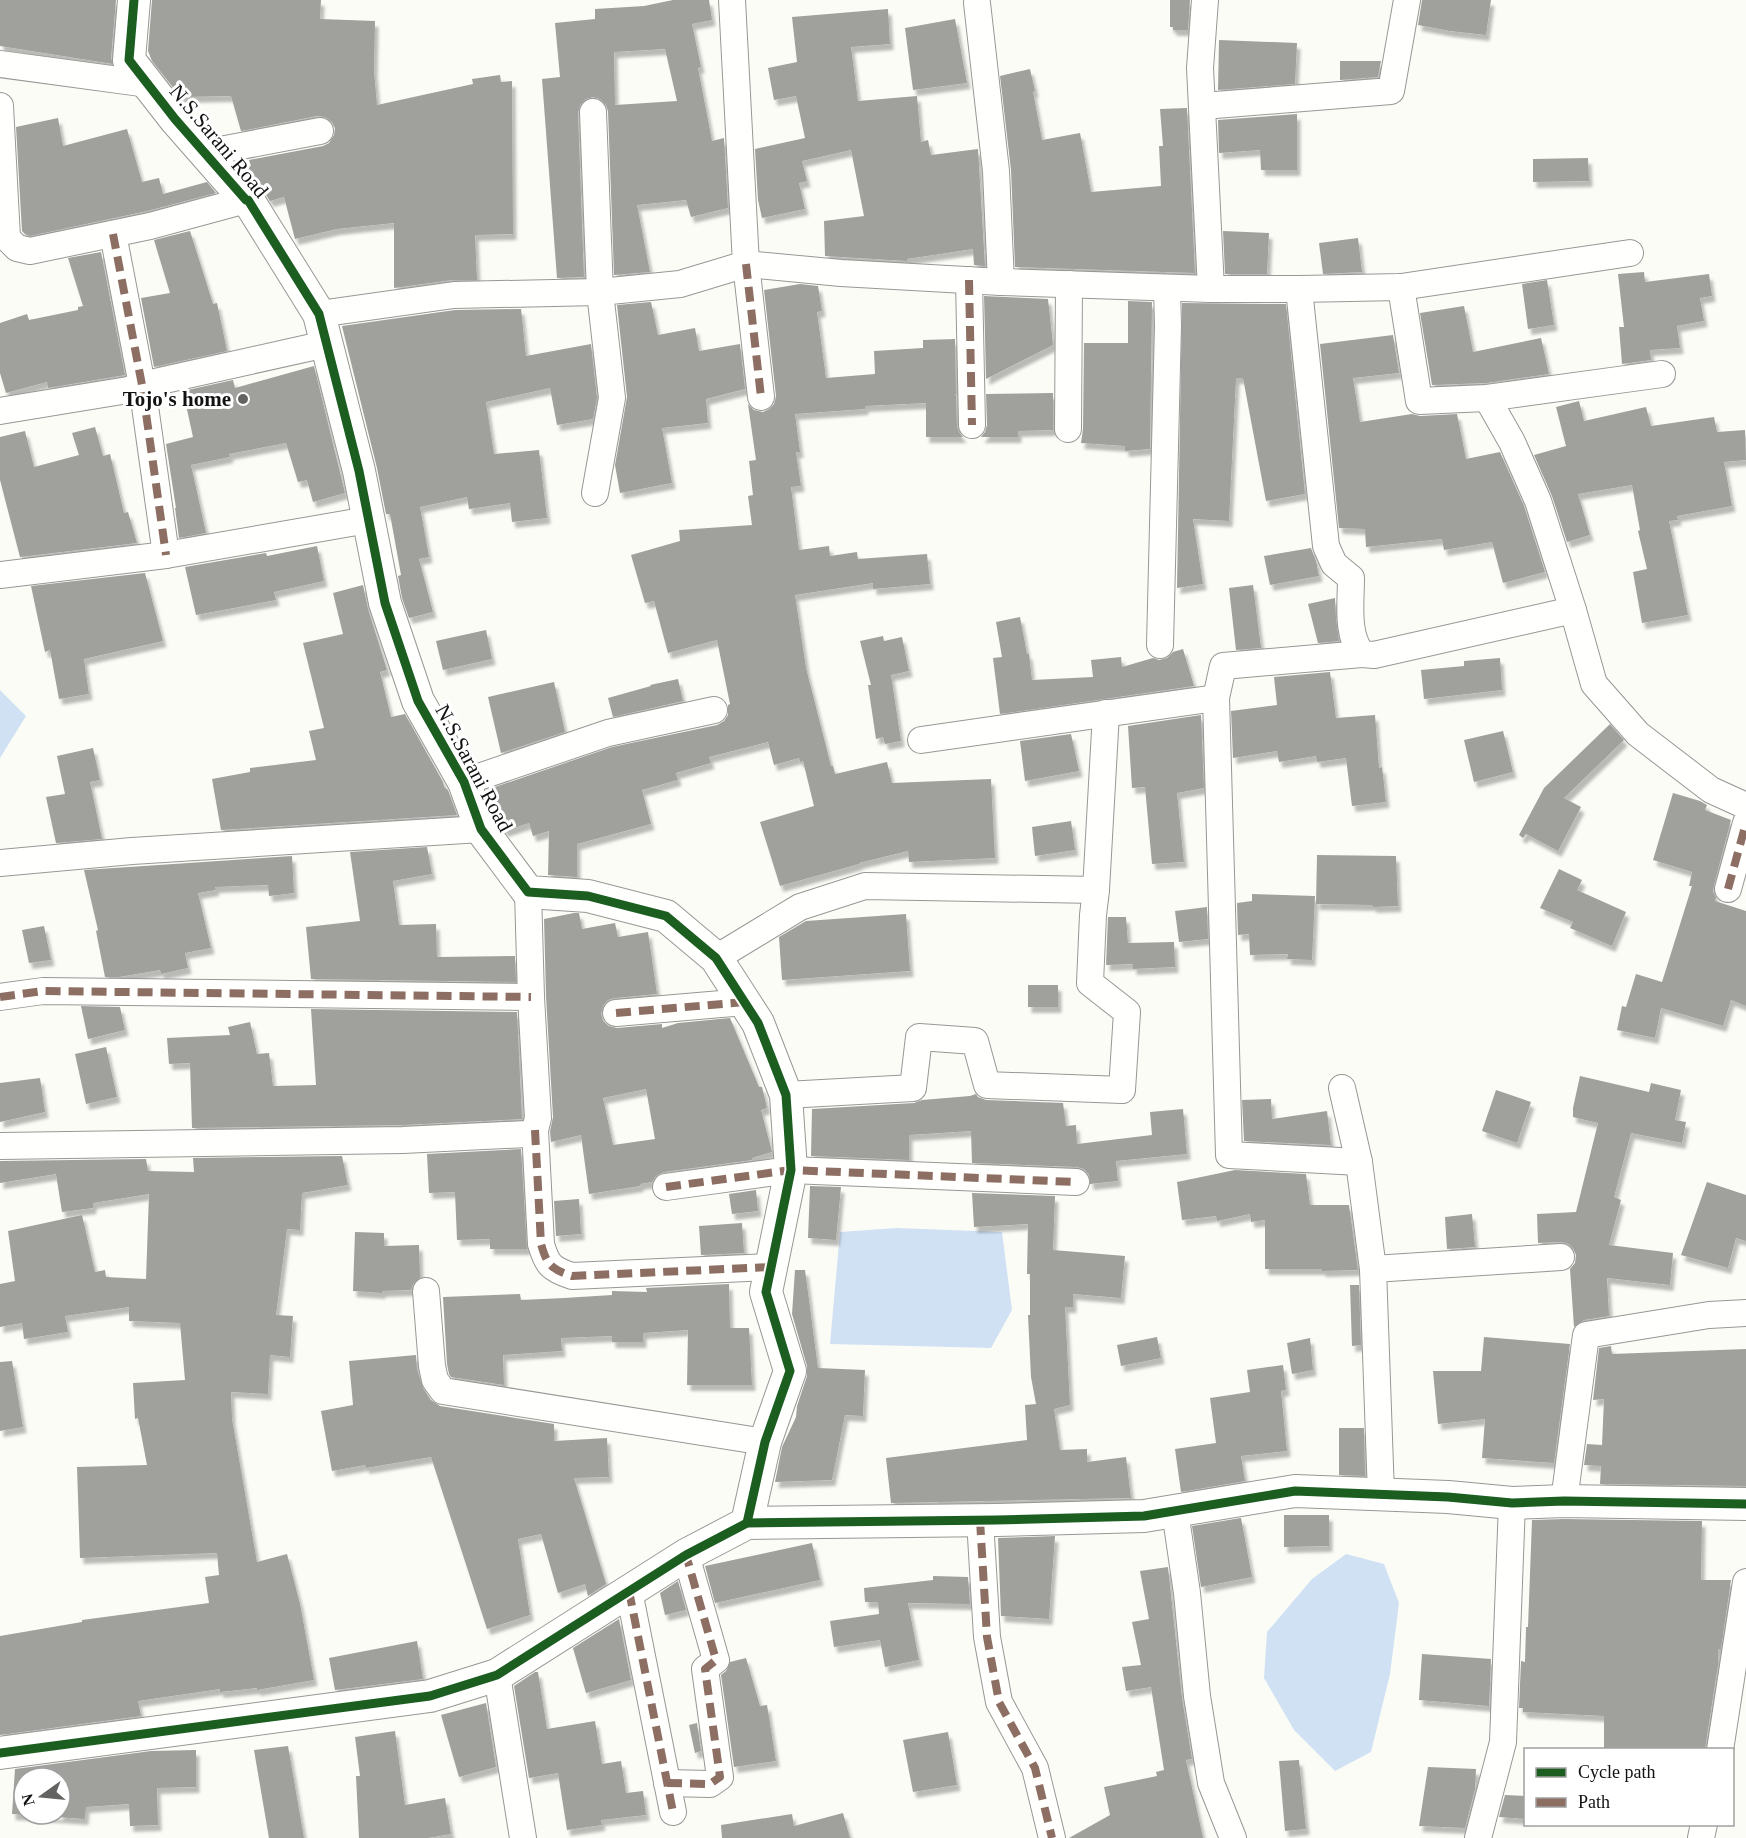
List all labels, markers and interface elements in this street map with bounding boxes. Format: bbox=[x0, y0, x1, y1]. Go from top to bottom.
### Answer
street label: N.S.Sarani Road bbox=[165, 79, 274, 203]
place label: Tojo's home bbox=[123, 387, 231, 411]
marker: Tojo's home bbox=[236, 392, 250, 406]
street label: N.S.Sarani Road bbox=[430, 700, 518, 836]
legend bbox=[1524, 1748, 1734, 1826]
text: Cycle path bbox=[1578, 1762, 1655, 1782]
north arrow bbox=[12, 1766, 72, 1826]
text: N bbox=[18, 1792, 38, 1808]
text: Path bbox=[1578, 1792, 1610, 1812]

